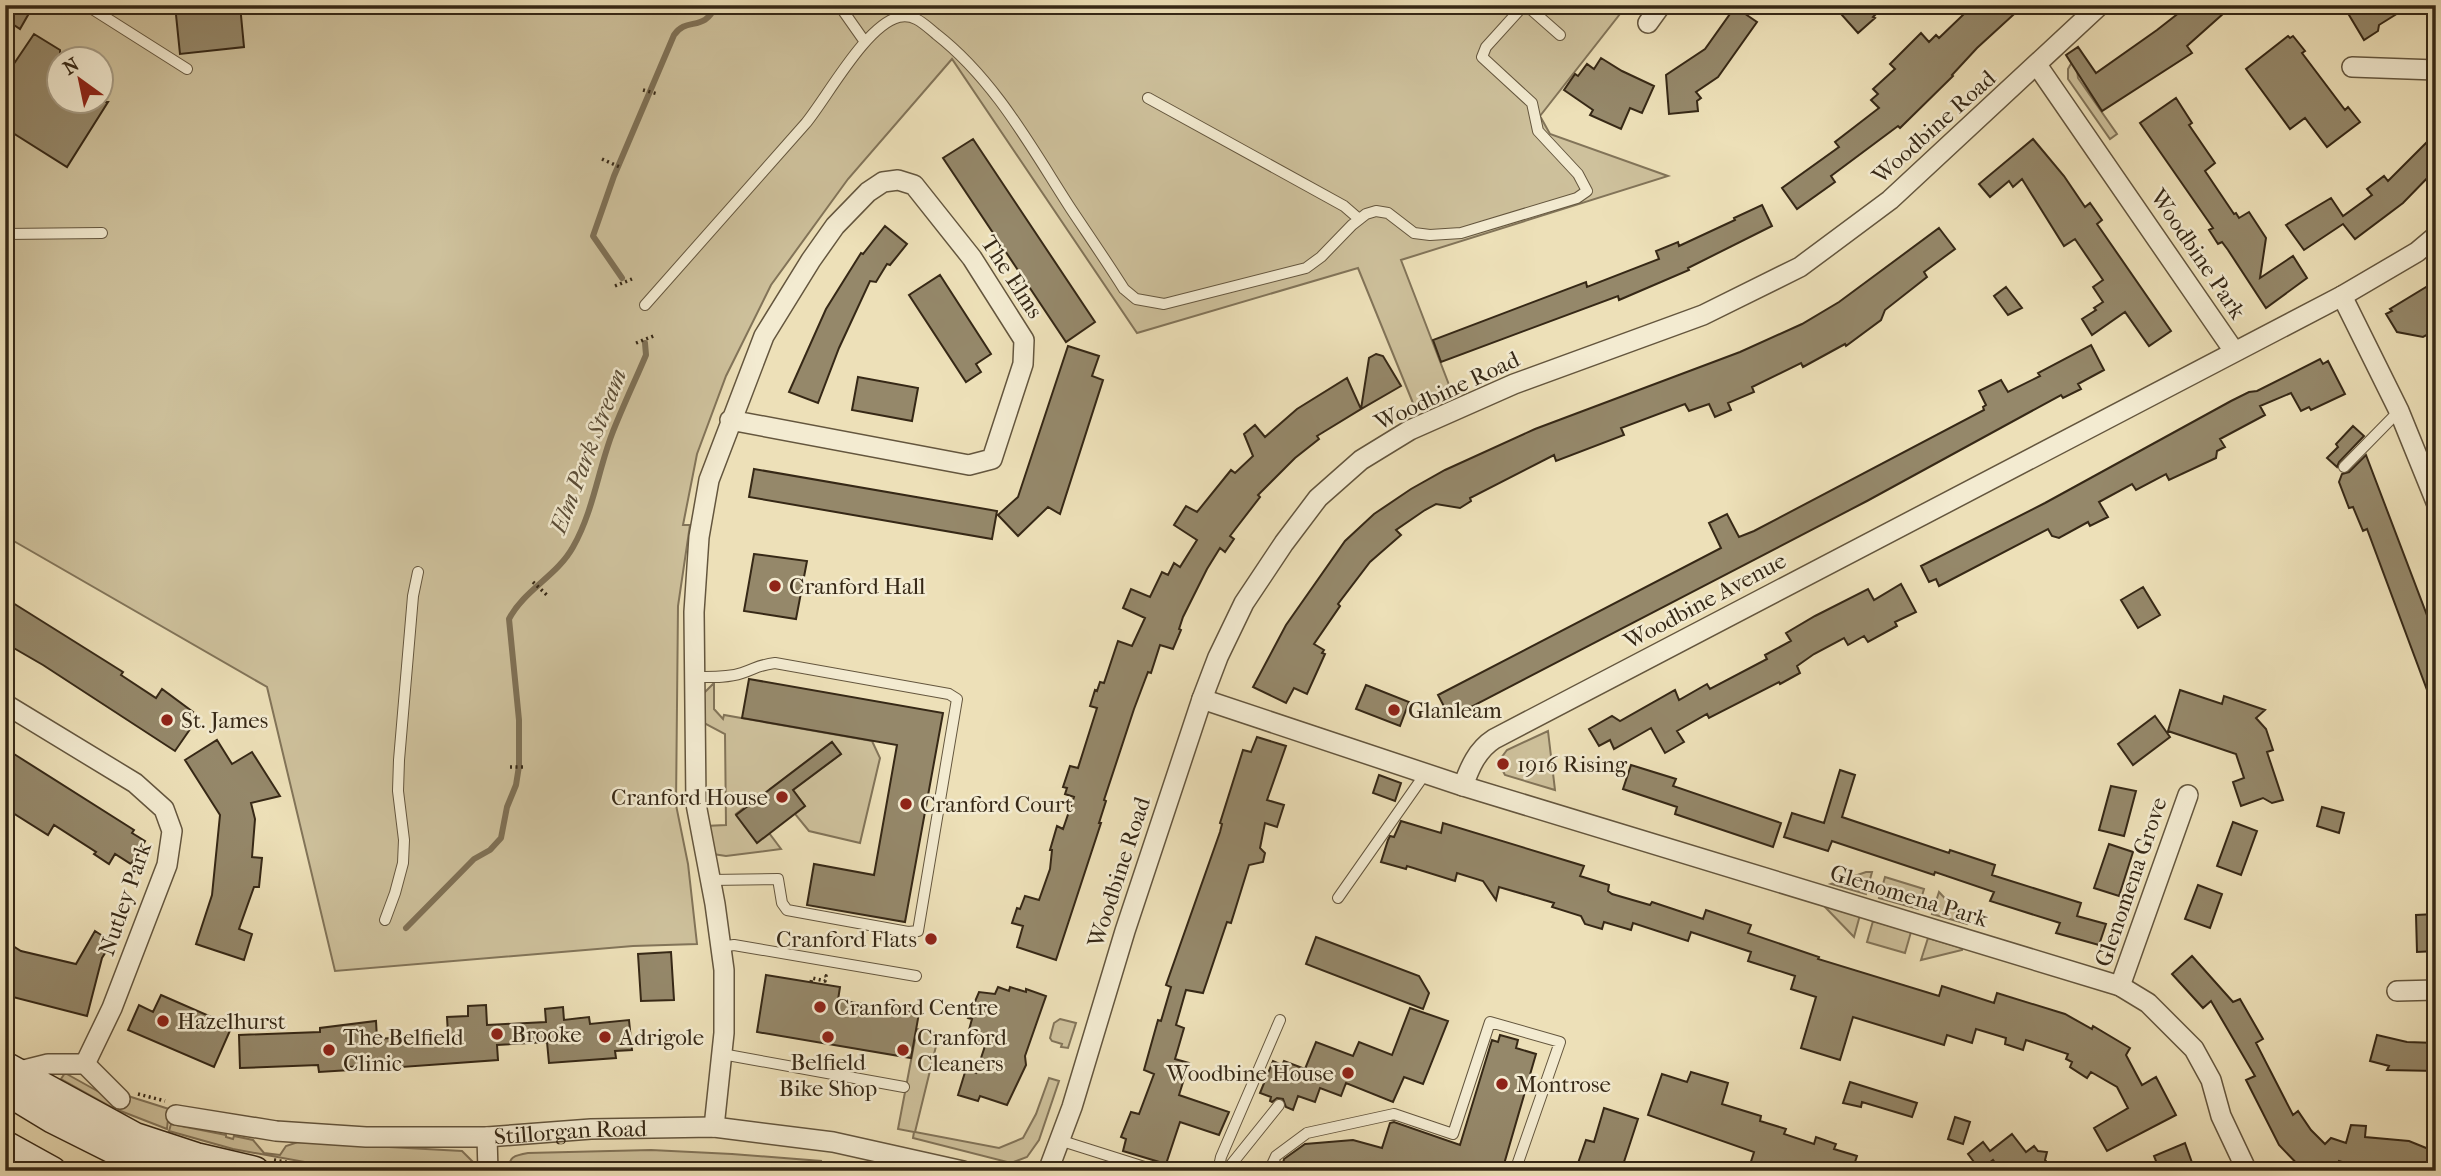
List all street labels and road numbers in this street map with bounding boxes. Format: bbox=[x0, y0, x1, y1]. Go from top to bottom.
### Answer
street label: Woodbine Road bbox=[1866, 64, 2001, 190]
street label: Woodbine Park bbox=[2144, 183, 2252, 325]
street label: The Elms bbox=[975, 231, 1049, 323]
street label: Woodbine Road bbox=[1370, 346, 1524, 437]
street label: Woodbine Avenue bbox=[1619, 547, 1791, 655]
street label: Woodbine Road bbox=[1082, 793, 1156, 951]
street label: Glenomena Grove bbox=[2089, 794, 2173, 970]
street label: Nutley Park bbox=[93, 838, 157, 959]
street label: Glenomena Park bbox=[1827, 859, 1992, 933]
street label: Stillorgan Road bbox=[493, 1115, 647, 1150]

